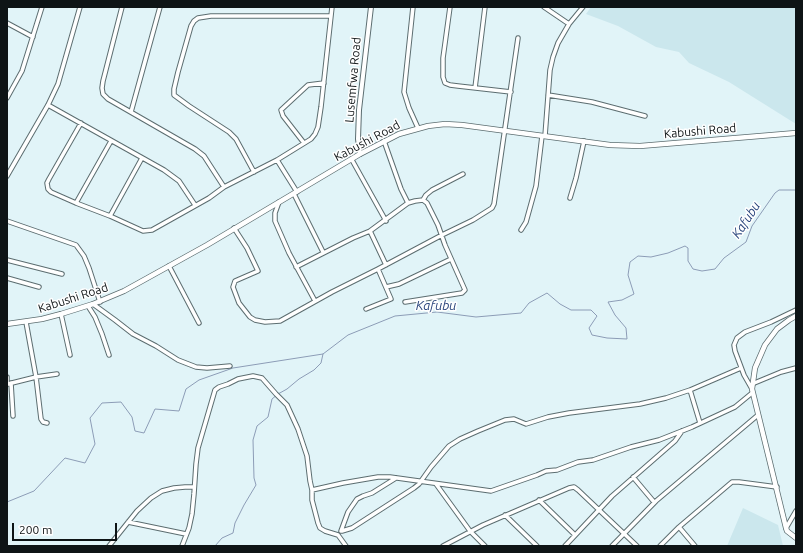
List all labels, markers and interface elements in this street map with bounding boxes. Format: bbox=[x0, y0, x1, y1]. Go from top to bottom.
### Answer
street label: Lusemfwa Road bbox=[342, 37, 364, 123]
street label: Kabushi Road bbox=[332, 118, 402, 164]
street label: Kabushi Road bbox=[663, 121, 737, 141]
water label: Kafubu bbox=[728, 199, 764, 241]
street label: Kabushi Road bbox=[36, 280, 110, 316]
water label: Kafubu bbox=[416, 298, 456, 314]
scale bar bbox=[14, 515, 119, 541]
text: 200 m bbox=[19, 523, 52, 536]

